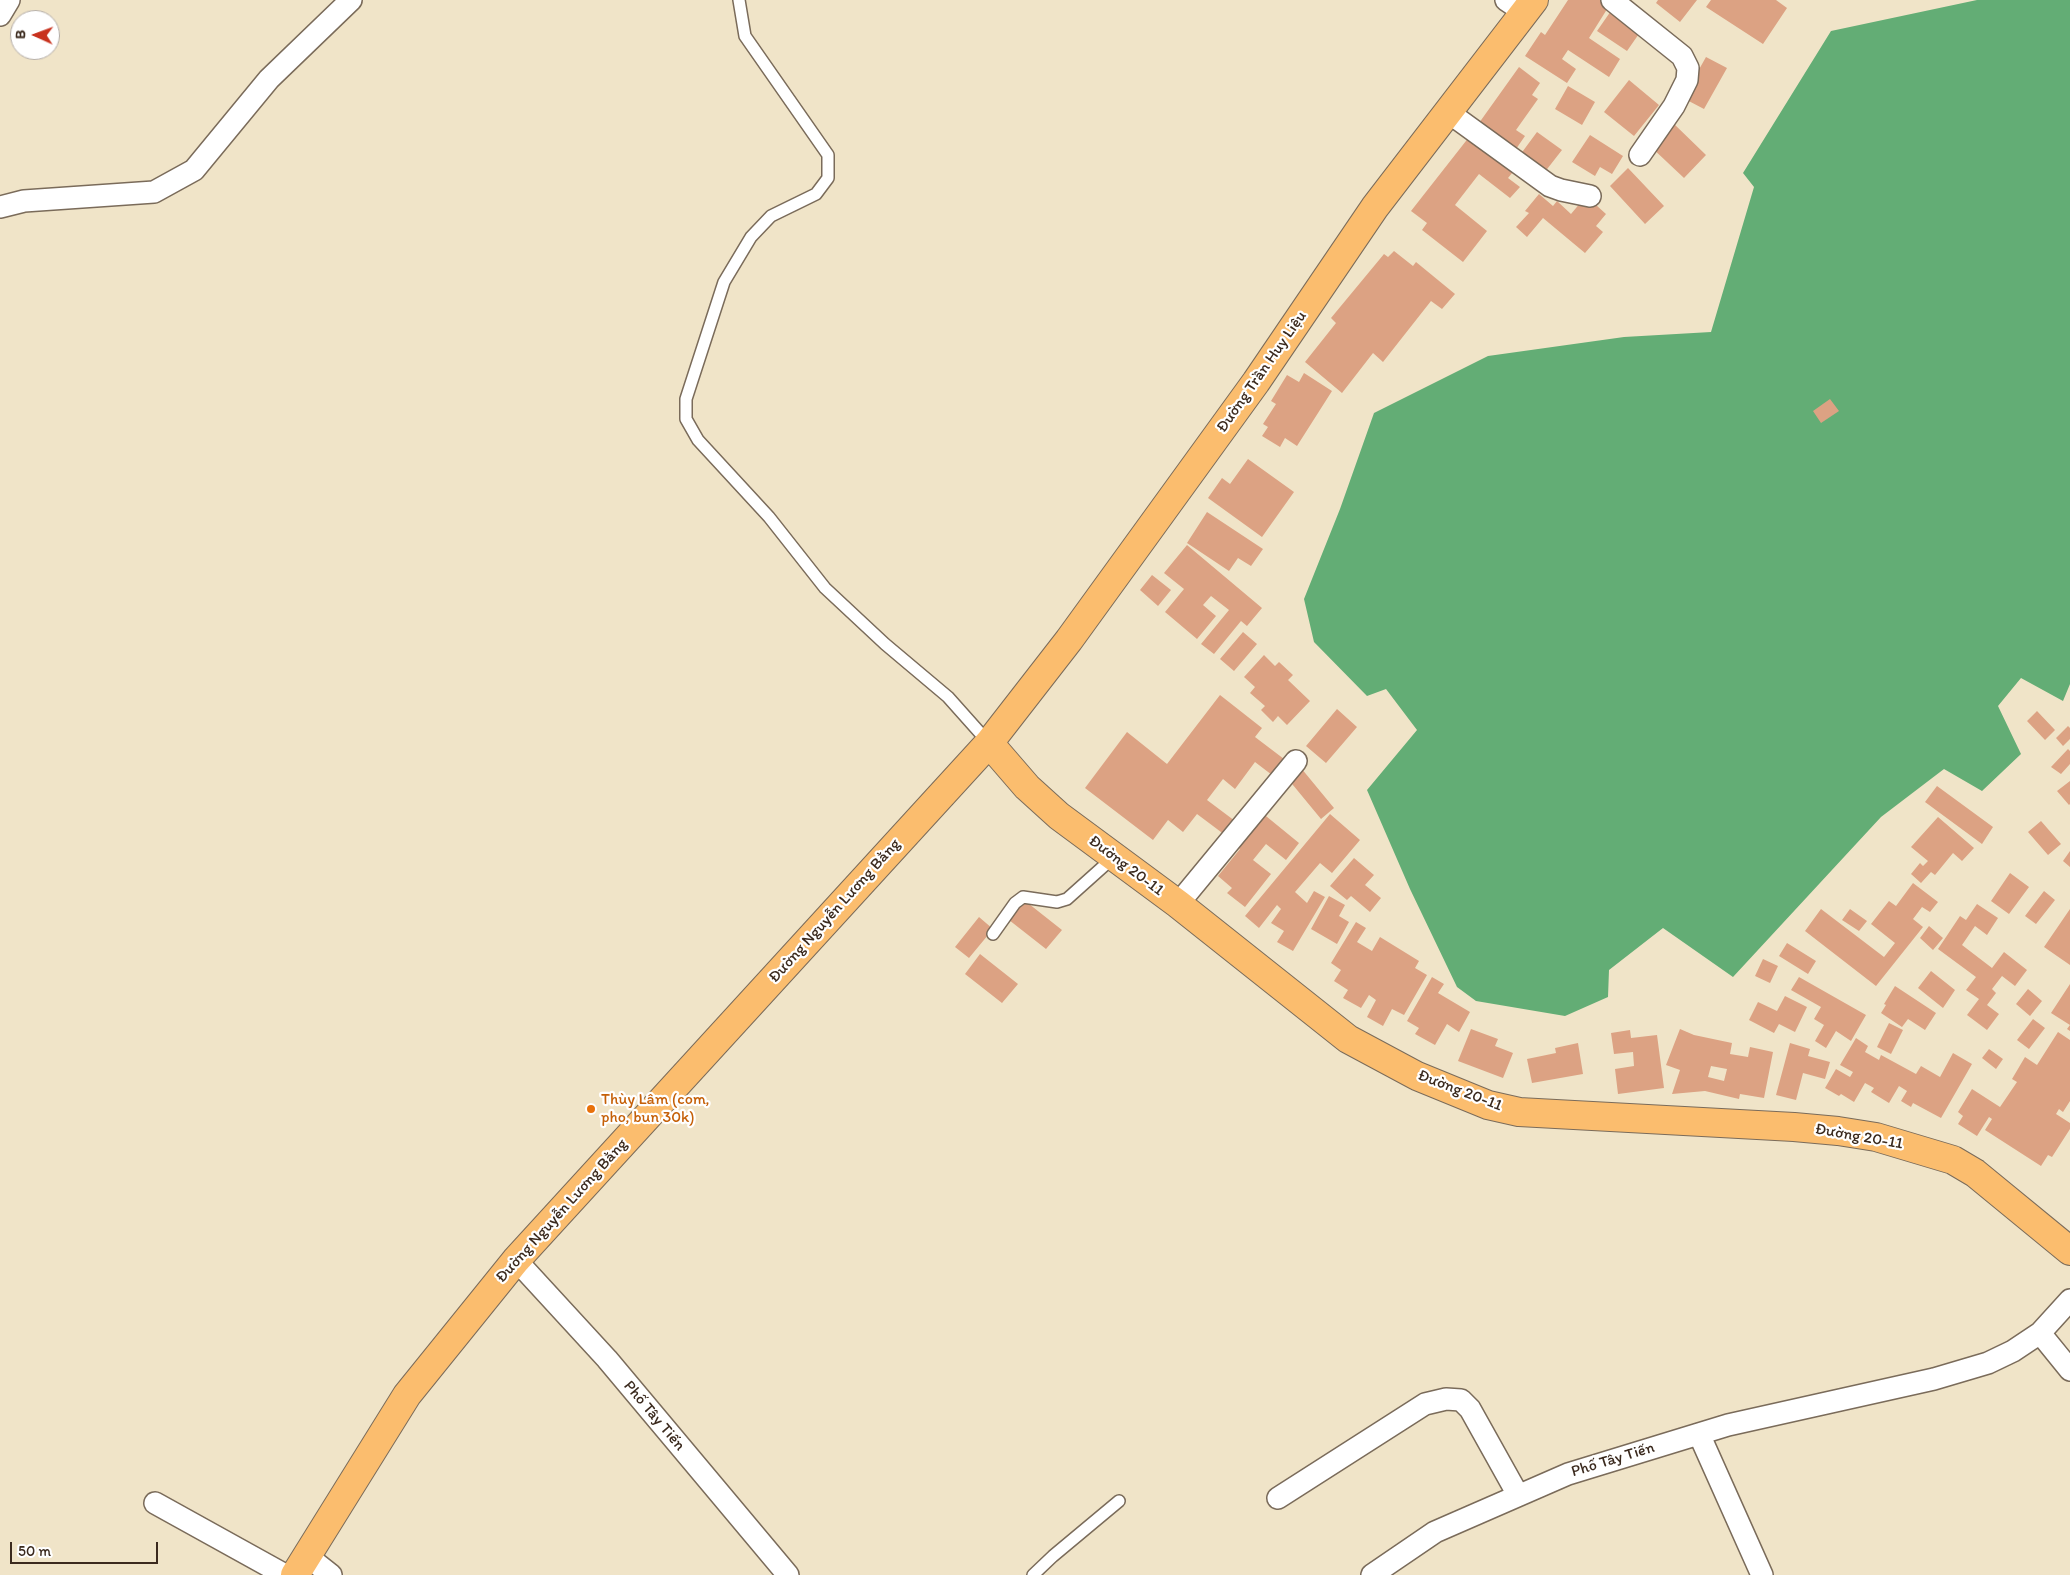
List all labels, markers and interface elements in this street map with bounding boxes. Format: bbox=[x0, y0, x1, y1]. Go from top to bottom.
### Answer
north arrow bbox=[10, 10, 60, 60]
text: B bbox=[12, 30, 29, 39]
street label: Đường Trần Huy Liệu bbox=[1213, 308, 1311, 436]
street label: Đường 20-11 bbox=[1085, 832, 1167, 900]
street label: Đường Nguyễn Lương Bằng bbox=[765, 835, 905, 987]
street label: Đường 20-11 bbox=[1415, 1066, 1505, 1116]
place label: Thùy Lâm (com, pho, bun 30k) bbox=[601, 1090, 710, 1128]
marker: Thùy Lâm (com, pho, bun 30k) bbox=[585, 1103, 597, 1115]
street label: Đường 20-11 bbox=[1814, 1120, 1904, 1154]
street label: Đường Nguyễn Lương Bằng bbox=[492, 1135, 632, 1287]
street label: Phố Tây Tiến bbox=[619, 1377, 689, 1455]
street label: Phố Tây Tiến bbox=[1569, 1438, 1657, 1482]
scale bar bbox=[12, 1532, 160, 1564]
text: 50 m bbox=[18, 1542, 51, 1560]

